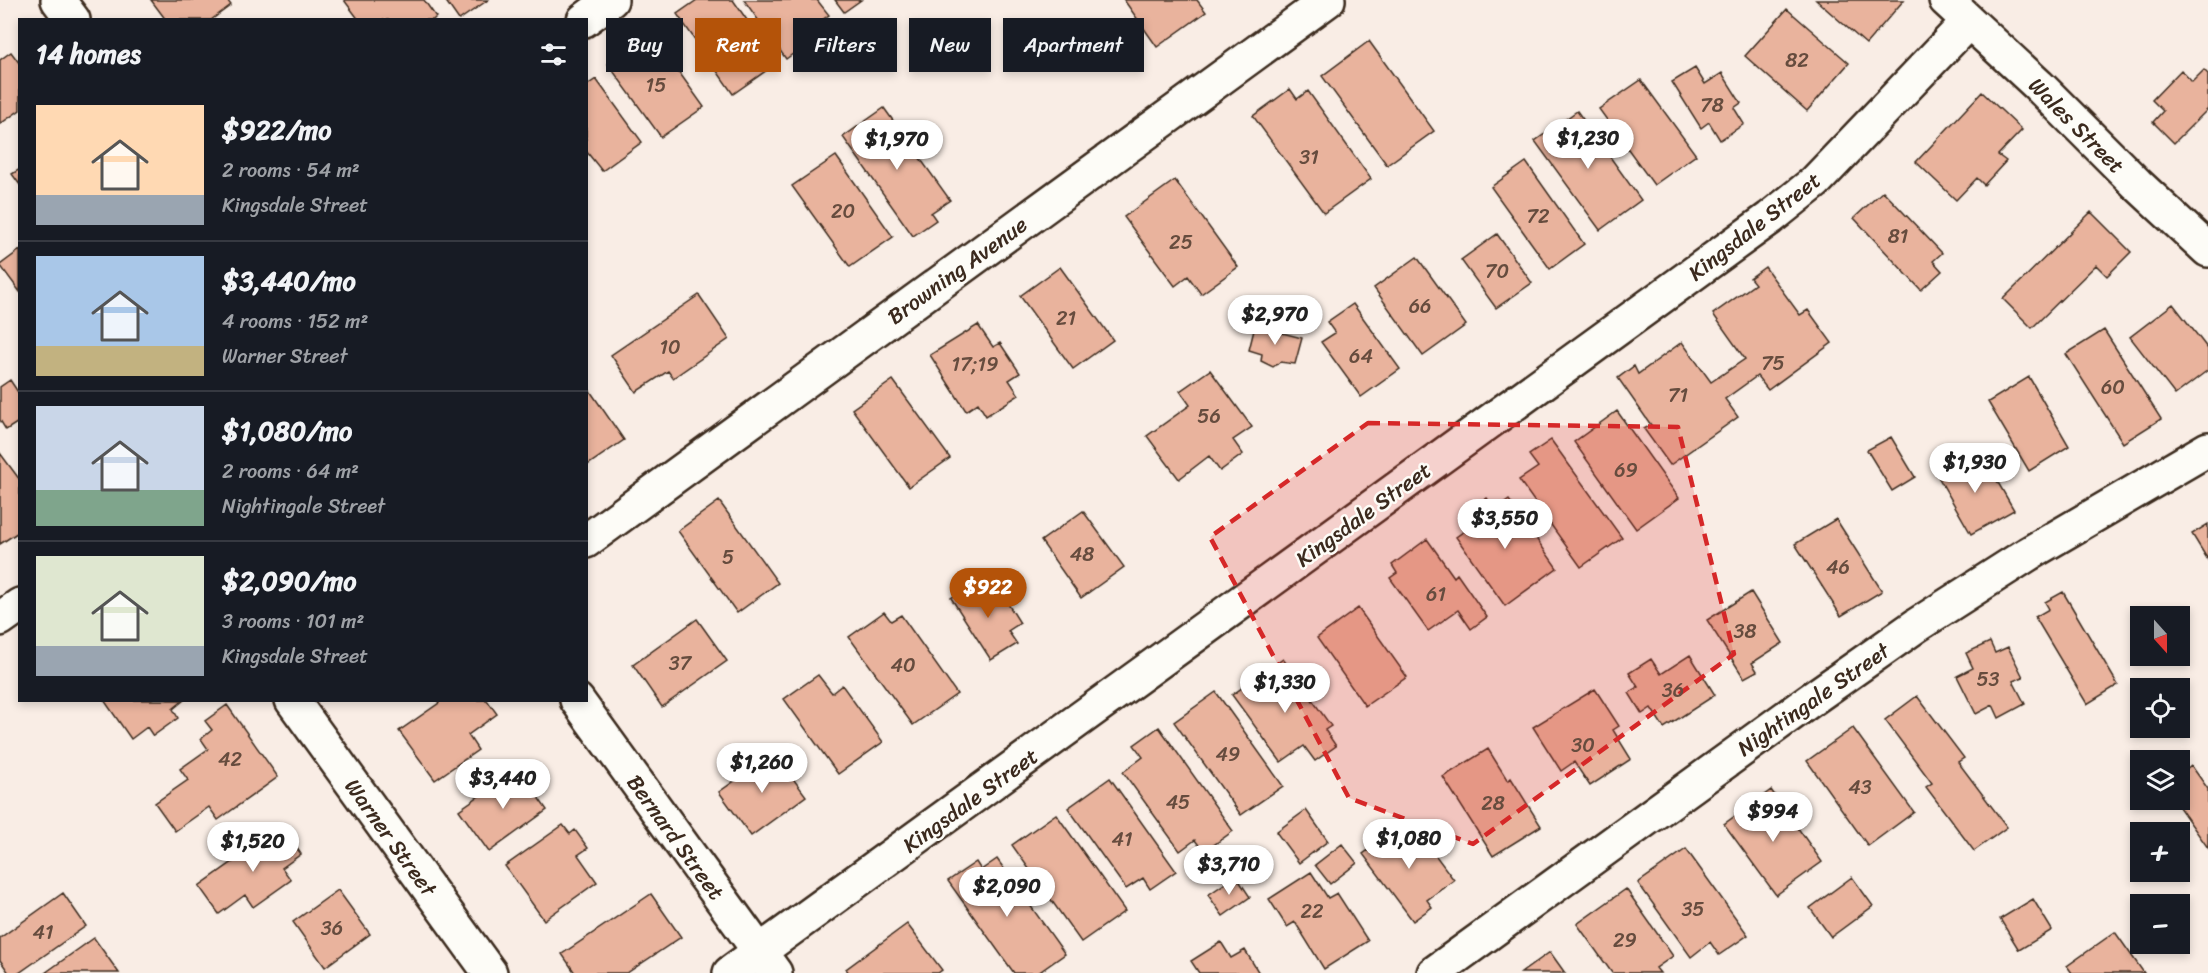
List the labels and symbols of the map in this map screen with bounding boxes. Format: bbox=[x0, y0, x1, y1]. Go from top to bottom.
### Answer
house number: 82 bbox=[1785, 43, 1809, 78]
street label: Wales Street bbox=[2019, 67, 2135, 183]
house number: 15 bbox=[646, 68, 666, 103]
house number: 78 bbox=[1700, 88, 1724, 123]
pin: $1,230 bbox=[1539, 119, 1637, 170]
pin: $1,970 bbox=[848, 120, 946, 171]
house number: 31 bbox=[1299, 140, 1319, 175]
street label: Kingsdale Street bbox=[1679, 161, 1830, 291]
house number: 20 bbox=[831, 194, 855, 229]
house number: 72 bbox=[1527, 199, 1550, 234]
street label: Browning Avenue bbox=[879, 206, 1036, 335]
house number: 81 bbox=[1888, 219, 1908, 254]
house number: 25 bbox=[1169, 225, 1193, 260]
house number: 70 bbox=[1485, 254, 1509, 289]
house number: 66 bbox=[1409, 289, 1431, 324]
pin: $2,970 bbox=[1226, 295, 1324, 346]
house number: 21 bbox=[1056, 301, 1076, 336]
house number: 10 bbox=[659, 330, 681, 365]
house number: 64 bbox=[1349, 339, 1373, 374]
house number: 75 bbox=[1761, 346, 1785, 381]
house number: 17;19 bbox=[952, 347, 998, 382]
house number: 60 bbox=[2101, 370, 2125, 405]
house number: 71 bbox=[1668, 378, 1688, 413]
house number: 56 bbox=[1197, 399, 1221, 434]
pin: $1,930 bbox=[1926, 443, 2024, 494]
street label: Kingsdale Street bbox=[1287, 451, 1440, 577]
house number: 69 bbox=[1614, 453, 1638, 488]
pin: $3,550 bbox=[1456, 499, 1554, 550]
house number: 48 bbox=[1070, 537, 1094, 572]
house number: 5 bbox=[722, 540, 734, 575]
house number: 46 bbox=[1826, 550, 1850, 585]
pin: $922 bbox=[952, 568, 1024, 619]
house number: 61 bbox=[1426, 577, 1446, 612]
north arrow bbox=[2130, 606, 2190, 666]
house number: 38 bbox=[1733, 614, 1757, 649]
street label: Nightingale Street bbox=[1729, 631, 1899, 767]
house number: 37 bbox=[669, 646, 693, 681]
house number: 40 bbox=[890, 648, 916, 683]
house number: 53 bbox=[1976, 662, 2000, 697]
pin: $1,330 bbox=[1236, 663, 1334, 714]
house number: 36 bbox=[1662, 673, 1684, 708]
house number: 30 bbox=[1571, 728, 1595, 763]
street label: Kingsdale Street bbox=[894, 737, 1047, 863]
house number: 49 bbox=[1216, 737, 1240, 772]
house number: 42 bbox=[218, 742, 242, 777]
pin: $1,260 bbox=[713, 743, 811, 794]
pin: $3,440 bbox=[454, 759, 552, 810]
street label: Bernard Street bbox=[616, 766, 735, 909]
street label: Warner Street bbox=[334, 770, 448, 906]
house number: 43 bbox=[1848, 770, 1872, 805]
house number: 45 bbox=[1166, 785, 1190, 820]
house number: 28 bbox=[1481, 786, 1505, 821]
pin: $994 bbox=[1737, 792, 1809, 843]
pin: $1,080 bbox=[1360, 819, 1458, 870]
pin: $1,520 bbox=[204, 822, 302, 873]
house number: 41 bbox=[1111, 822, 1133, 857]
pin: $3,710 bbox=[1180, 845, 1278, 896]
pin: $2,090 bbox=[958, 867, 1056, 918]
house number: 35 bbox=[1681, 892, 1705, 927]
house number: 22 bbox=[1300, 894, 1324, 929]
house number: 36 bbox=[321, 911, 343, 946]
house number: 41 bbox=[32, 915, 54, 950]
house number: 29 bbox=[1613, 923, 1637, 958]

